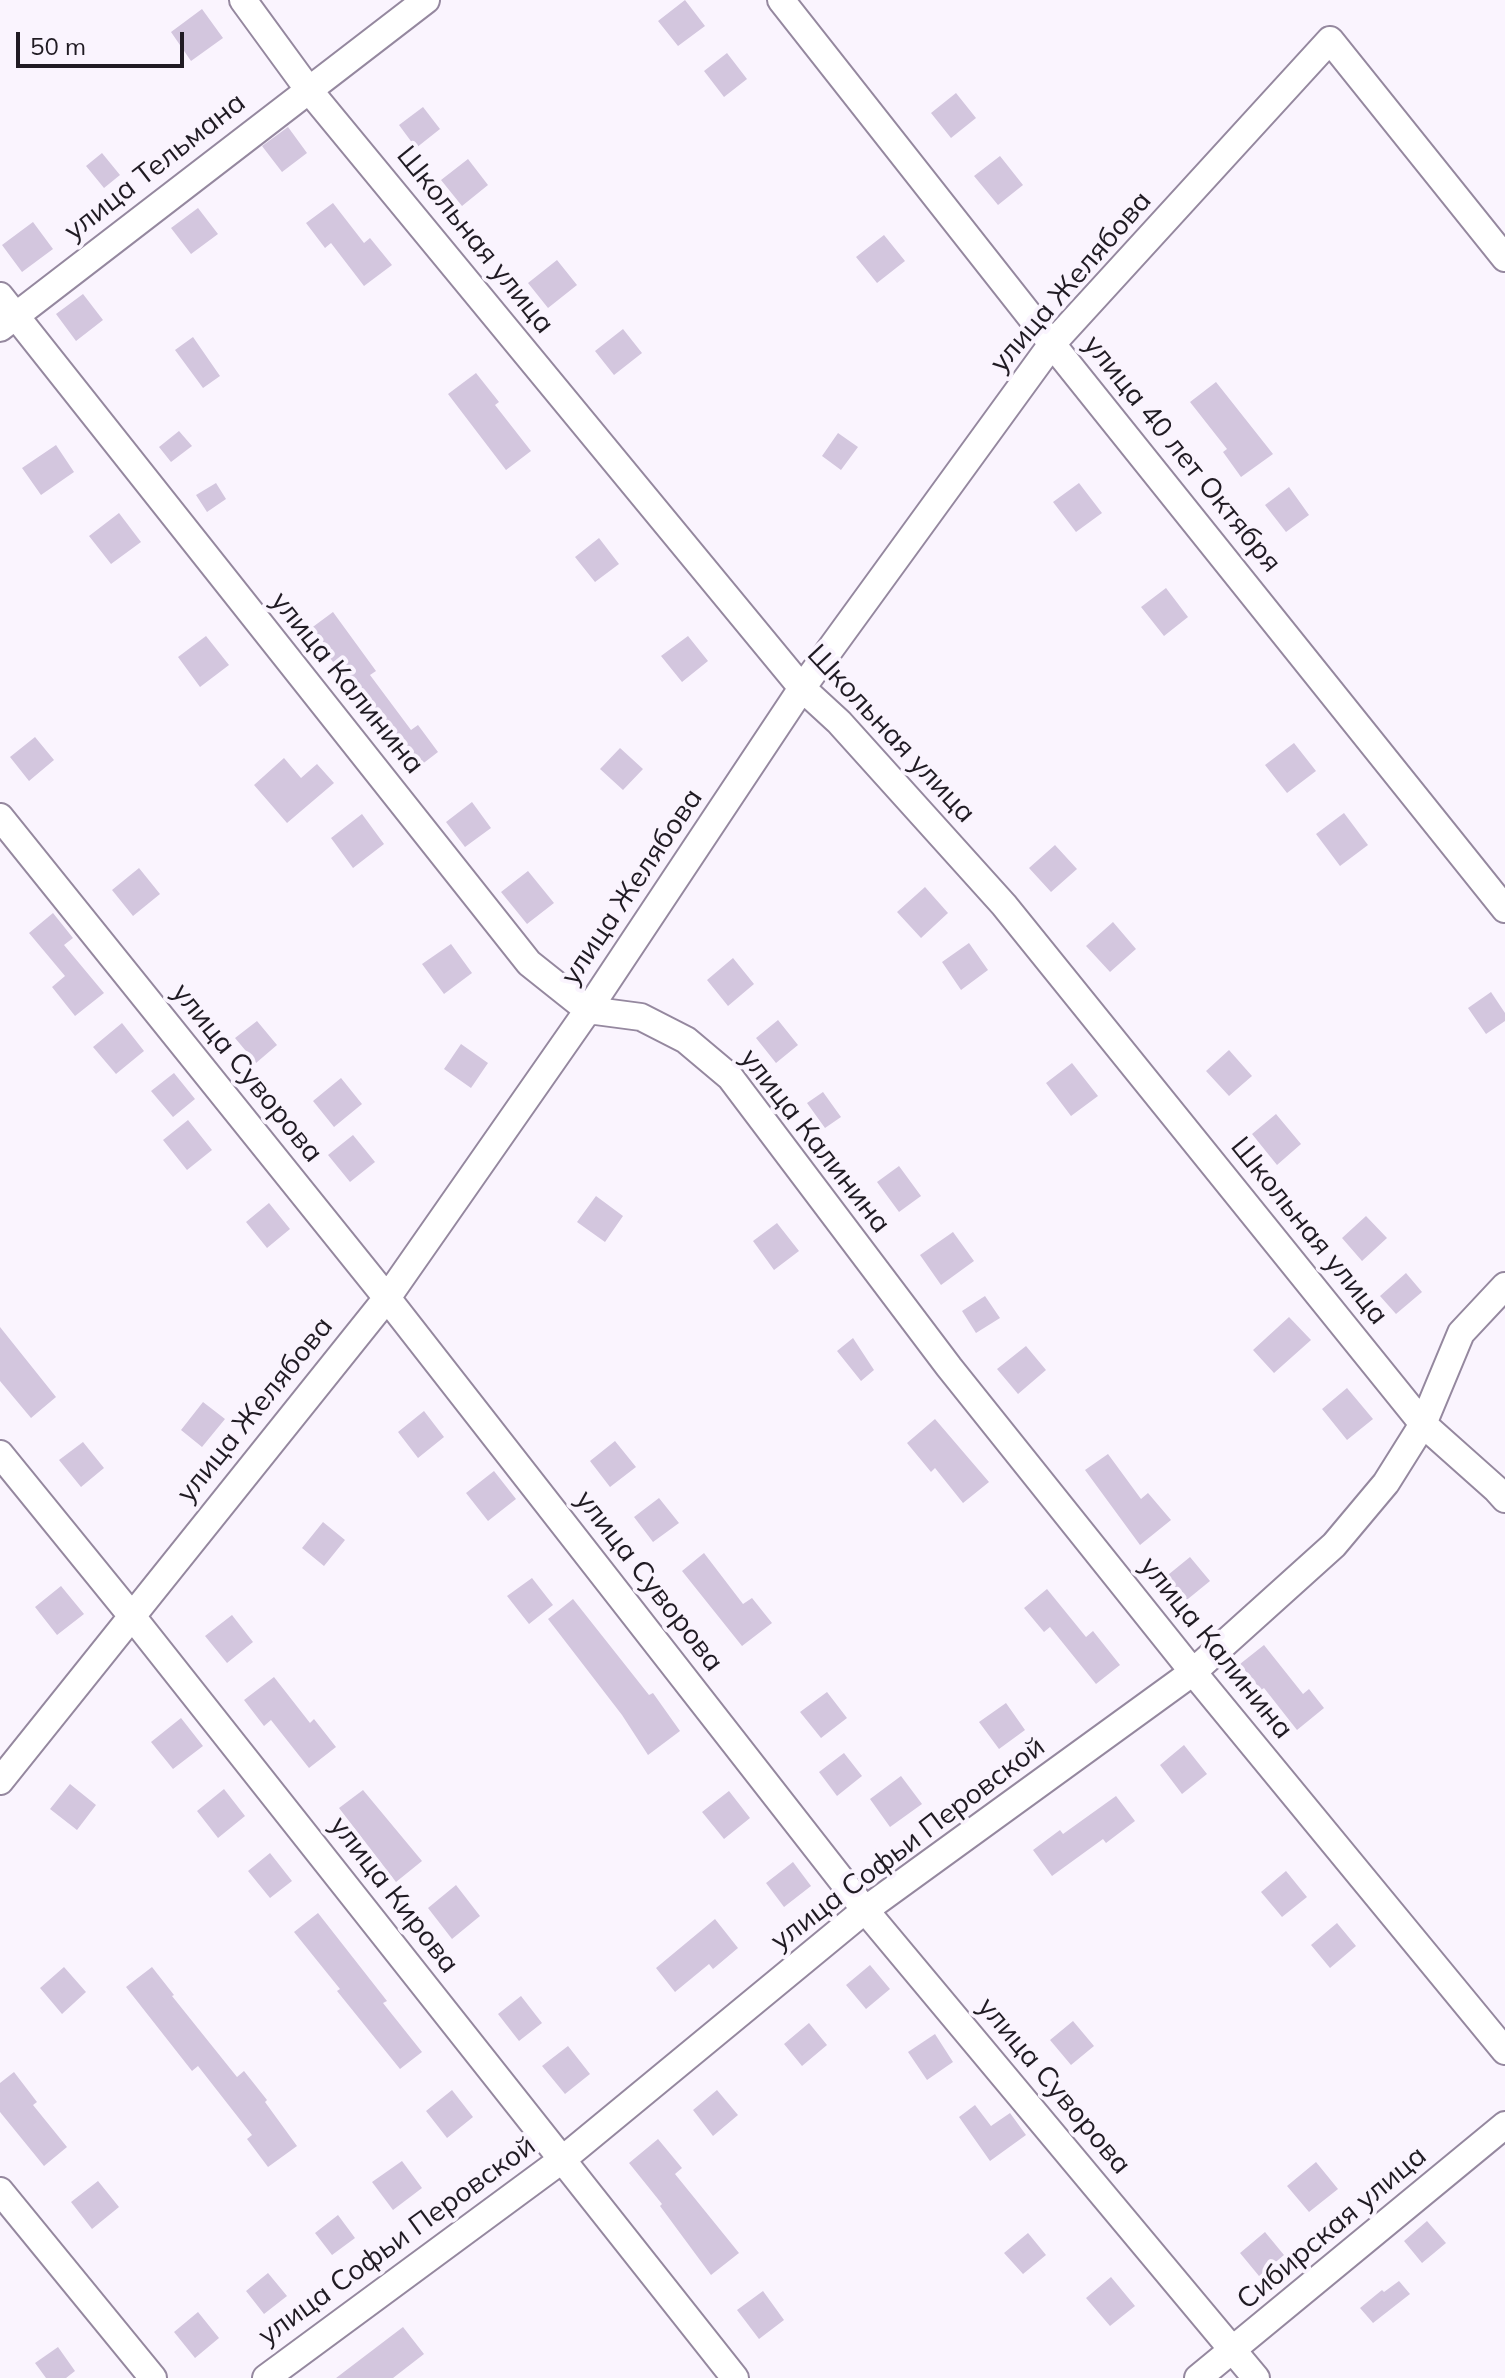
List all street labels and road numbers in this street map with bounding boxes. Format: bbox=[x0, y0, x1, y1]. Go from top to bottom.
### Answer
street label: улица Тельмана bbox=[58, 86, 252, 248]
street label: Школьная улица bbox=[389, 140, 561, 340]
street label: улица Желябова bbox=[983, 184, 1159, 380]
street label: улица 40 лет Октября bbox=[1076, 329, 1288, 579]
street label: улица Калинина bbox=[263, 585, 431, 781]
street label: Школьная улица bbox=[800, 638, 982, 830]
street label: улица Желябова bbox=[554, 783, 710, 991]
street label: улица Суворова bbox=[165, 977, 329, 1169]
street label: улица Калинина bbox=[733, 1042, 897, 1240]
street label: Школьная улица bbox=[1223, 1131, 1395, 1331]
street label: улица Желябова bbox=[170, 1310, 340, 1510]
street label: улица Суворова bbox=[568, 1484, 730, 1678]
street label: улица Калинина bbox=[1132, 1550, 1300, 1746]
street label: улица Софьи Перовской bbox=[764, 1730, 1052, 1958]
street label: улица Кирова bbox=[322, 1810, 466, 1980]
street label: улица Суворова bbox=[970, 1991, 1138, 2181]
street label: улица Софьи Перовской bbox=[252, 2129, 542, 2353]
street label: Сибирская улица bbox=[1231, 2139, 1433, 2317]

